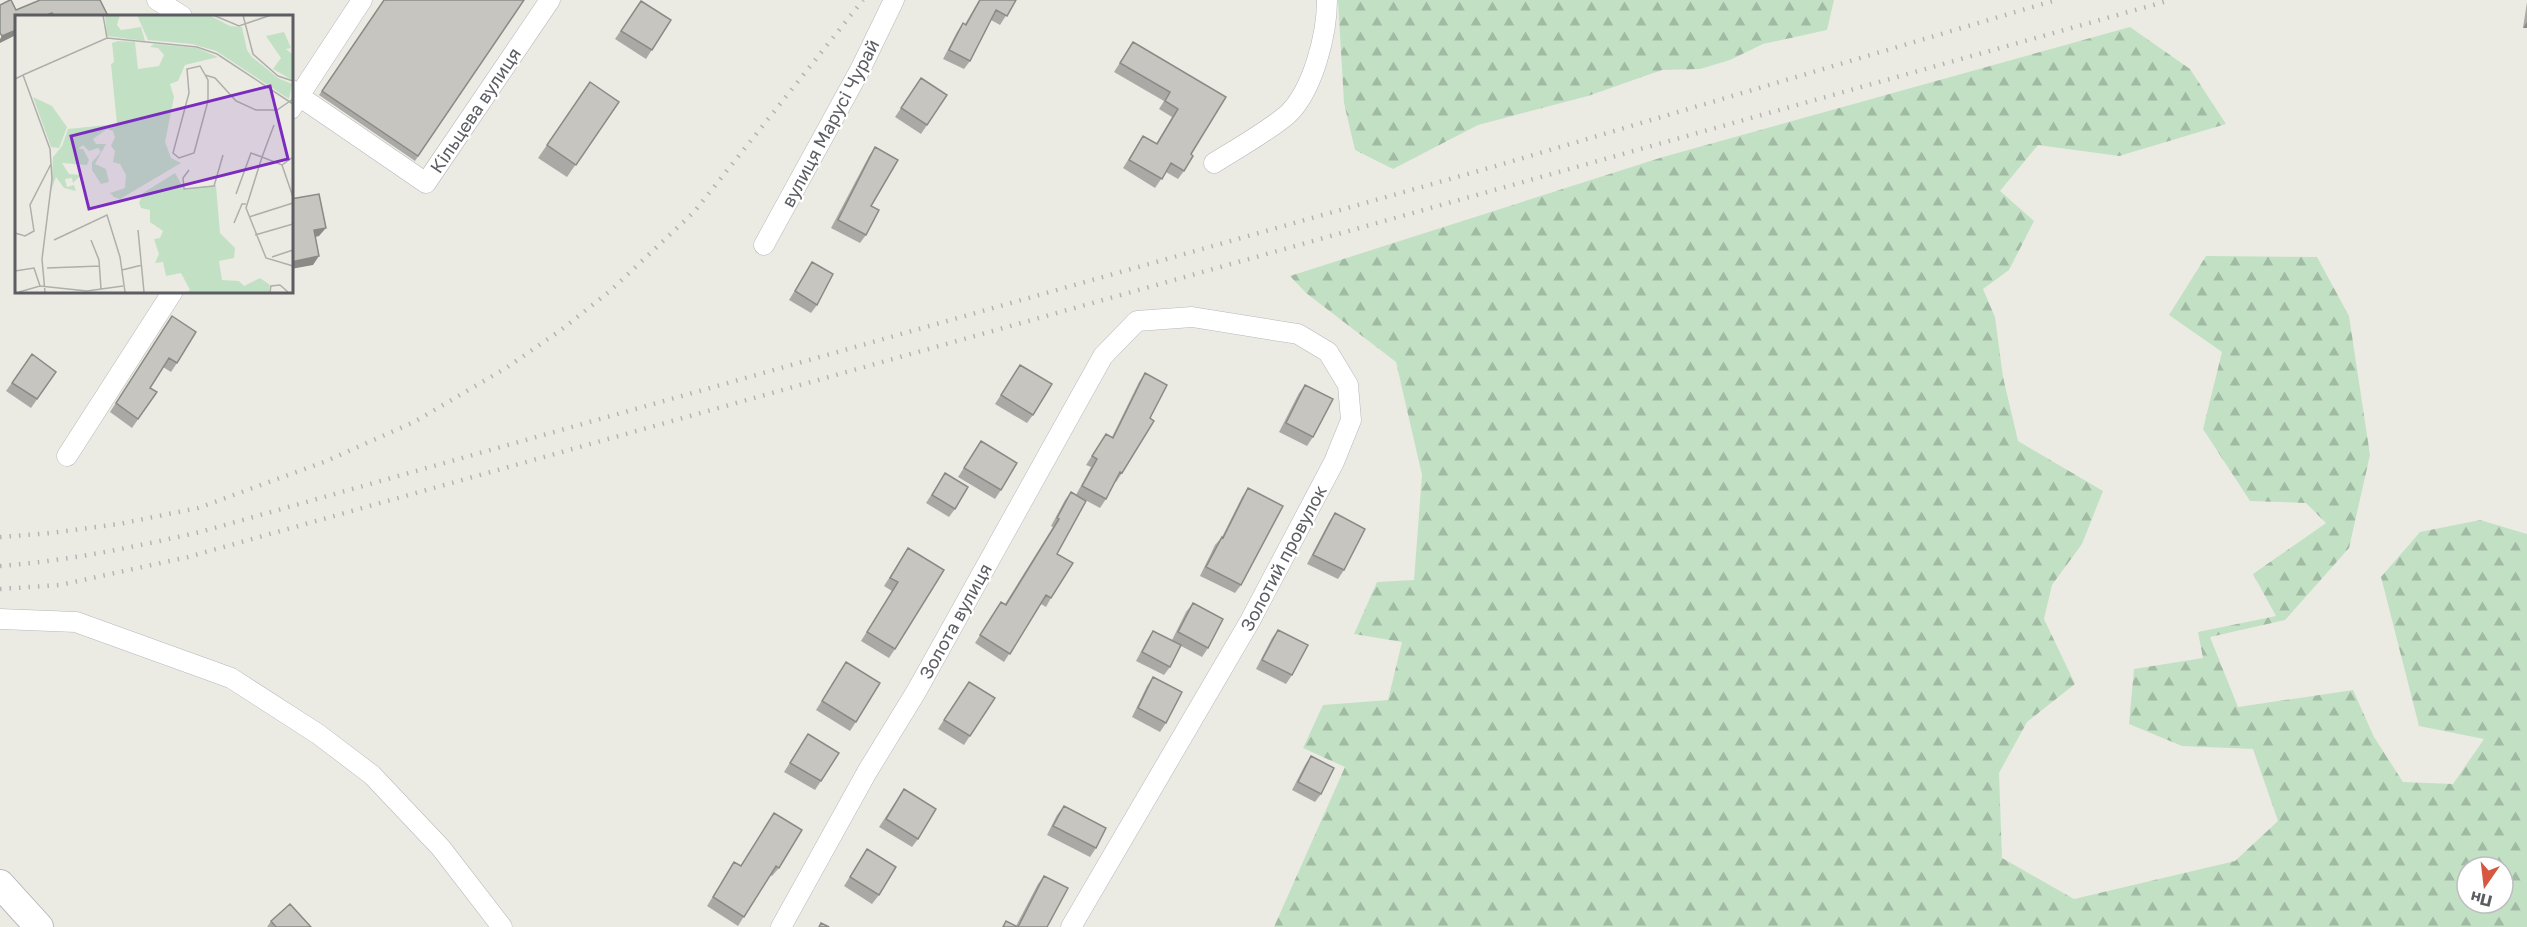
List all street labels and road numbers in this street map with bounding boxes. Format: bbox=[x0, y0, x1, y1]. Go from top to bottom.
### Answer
street label: вулиця Марусі Чурай bbox=[776, 35, 884, 211]
street label: Кільцева вулиця bbox=[425, 43, 525, 177]
street label: Золотий провулок bbox=[1235, 481, 1331, 635]
street label: Золота вулиця bbox=[914, 559, 996, 683]

